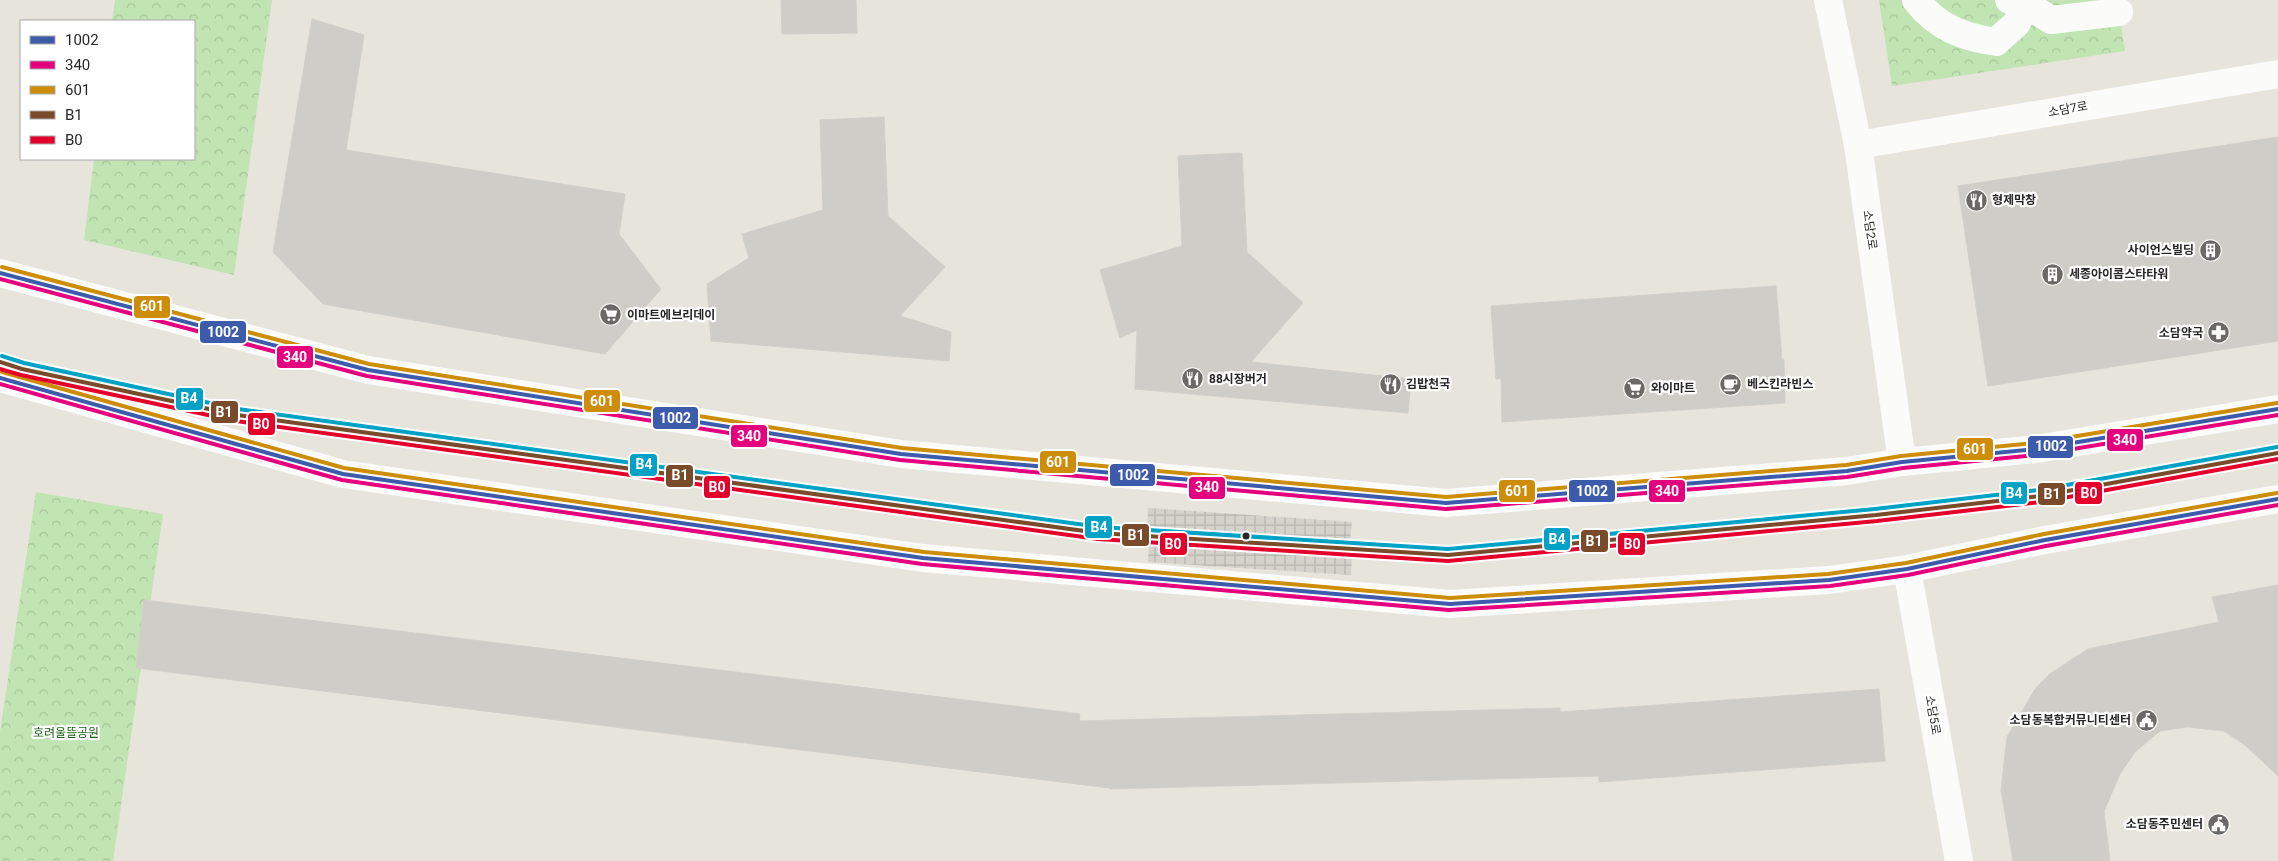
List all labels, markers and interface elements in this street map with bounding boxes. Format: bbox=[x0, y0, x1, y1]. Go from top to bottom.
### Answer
legend bbox=[20, 20, 195, 160]
text: 1002 bbox=[65, 31, 99, 49]
text: 340 bbox=[65, 56, 90, 74]
text: 601 bbox=[65, 81, 90, 99]
street label: 소담7로 bbox=[2047, 99, 2089, 119]
text: B1 bbox=[65, 106, 83, 124]
text: B0 bbox=[65, 131, 83, 149]
restaurant icon: 형제막창 bbox=[1964, 188, 1988, 212]
place label: 형제막창 bbox=[1992, 193, 2036, 207]
street label: 소담2로 bbox=[1860, 209, 1880, 251]
building icon: 사이언스빌딩 bbox=[2198, 238, 2222, 262]
place label: 사이언스빌딩 bbox=[2128, 243, 2194, 257]
building icon: 세종아이콤스타타워 bbox=[2041, 262, 2065, 286]
place label: 세종아이콤스타타워 bbox=[2069, 267, 2168, 281]
line badge: 601 bbox=[133, 295, 171, 319]
text: 601 bbox=[140, 298, 164, 314]
supermarket icon: 이마트에브리데이 bbox=[599, 303, 623, 327]
place label: 이마트에브리데이 bbox=[627, 308, 715, 322]
line badge: 1002 bbox=[199, 320, 247, 344]
pharmacy icon: 소담약국 bbox=[2207, 321, 2231, 345]
text: 1002 bbox=[207, 324, 239, 340]
place label: 소담약국 bbox=[2159, 326, 2203, 340]
line badge: 340 bbox=[276, 345, 314, 369]
text: 340 bbox=[283, 349, 307, 365]
restaurant icon: 88시장버거 bbox=[1181, 367, 1205, 391]
place label: 88시장버거 bbox=[1209, 372, 1267, 386]
restaurant icon: 김밥천국 bbox=[1378, 372, 1402, 396]
cafe icon: 베스킨라빈스 bbox=[1719, 372, 1743, 396]
supermarket icon: 와이마트 bbox=[1623, 376, 1647, 400]
place label: 김밥천국 bbox=[1406, 377, 1450, 391]
place label: 베스킨라빈스 bbox=[1747, 377, 1813, 391]
place label: 와이마트 bbox=[1651, 381, 1695, 395]
line badge: B4 bbox=[175, 387, 204, 411]
line badge: 601 bbox=[583, 389, 621, 413]
text: B4 bbox=[181, 390, 197, 406]
text: 601 bbox=[590, 393, 614, 409]
line badge: B1 bbox=[210, 400, 239, 424]
text: B1 bbox=[216, 404, 232, 420]
line badge: 1002 bbox=[652, 406, 699, 430]
text: 1002 bbox=[659, 410, 691, 426]
line badge: B0 bbox=[247, 412, 276, 436]
text: B0 bbox=[253, 416, 269, 432]
line badge: 340 bbox=[730, 424, 768, 448]
text: 340 bbox=[737, 428, 761, 444]
line badge: 340 bbox=[2106, 428, 2144, 452]
text: 340 bbox=[2113, 432, 2137, 448]
line badge: 1002 bbox=[2027, 435, 2074, 459]
line badge: 601 bbox=[1956, 437, 1994, 461]
text: 1002 bbox=[2035, 438, 2067, 454]
text: 601 bbox=[1963, 441, 1987, 457]
line badge: 601 bbox=[1039, 450, 1077, 474]
line badge: B4 bbox=[629, 453, 658, 477]
text: 601 bbox=[1046, 454, 1070, 470]
text: B4 bbox=[636, 456, 652, 472]
line badge: 1002 bbox=[1109, 463, 1156, 487]
line badge: B1 bbox=[665, 464, 694, 488]
text: B1 bbox=[672, 467, 688, 483]
text: 1002 bbox=[1117, 467, 1149, 483]
line badge: B0 bbox=[703, 475, 731, 499]
line badge: 340 bbox=[1188, 476, 1226, 500]
text: B0 bbox=[709, 479, 725, 495]
text: 340 bbox=[1195, 479, 1219, 495]
line badge: 601 bbox=[1498, 479, 1536, 503]
line badge: 1002 bbox=[1568, 479, 1616, 503]
line badge: 340 bbox=[1648, 479, 1686, 503]
line badge: B4 bbox=[2000, 481, 2028, 505]
line badge: B0 bbox=[2074, 481, 2103, 505]
line badge: B1 bbox=[2037, 482, 2066, 506]
text: 601 bbox=[1505, 483, 1529, 499]
text: 1002 bbox=[1576, 483, 1608, 499]
text: 340 bbox=[1655, 483, 1679, 499]
text: B4 bbox=[2006, 485, 2022, 501]
text: B0 bbox=[2081, 485, 2097, 501]
text: B1 bbox=[2044, 486, 2060, 502]
line badge: B4 bbox=[1084, 515, 1113, 539]
text: B4 bbox=[1091, 519, 1107, 535]
line badge: B1 bbox=[1121, 523, 1150, 547]
text: B1 bbox=[1128, 527, 1144, 543]
line badge: B4 bbox=[1543, 527, 1571, 551]
line badge: B1 bbox=[1580, 529, 1609, 553]
unlabelled marker bbox=[1241, 531, 1251, 541]
text: B4 bbox=[1549, 531, 1565, 547]
line badge: B0 bbox=[1159, 532, 1188, 556]
line badge: B0 bbox=[1617, 532, 1646, 556]
text: B1 bbox=[1586, 533, 1602, 549]
text: B0 bbox=[1165, 536, 1181, 552]
text: B0 bbox=[1624, 536, 1640, 552]
street label: 소담5로 bbox=[1923, 694, 1943, 736]
public building icon: 소담동복합커뮤니티센터 bbox=[2135, 708, 2159, 732]
place label: 소담동복합커뮤니티센터 bbox=[2010, 713, 2131, 727]
park label: 호려울뜰공원 bbox=[33, 726, 99, 740]
public building icon: 소담동주민센터 bbox=[2207, 812, 2231, 836]
place label: 소담동주민센터 bbox=[2126, 817, 2203, 831]

